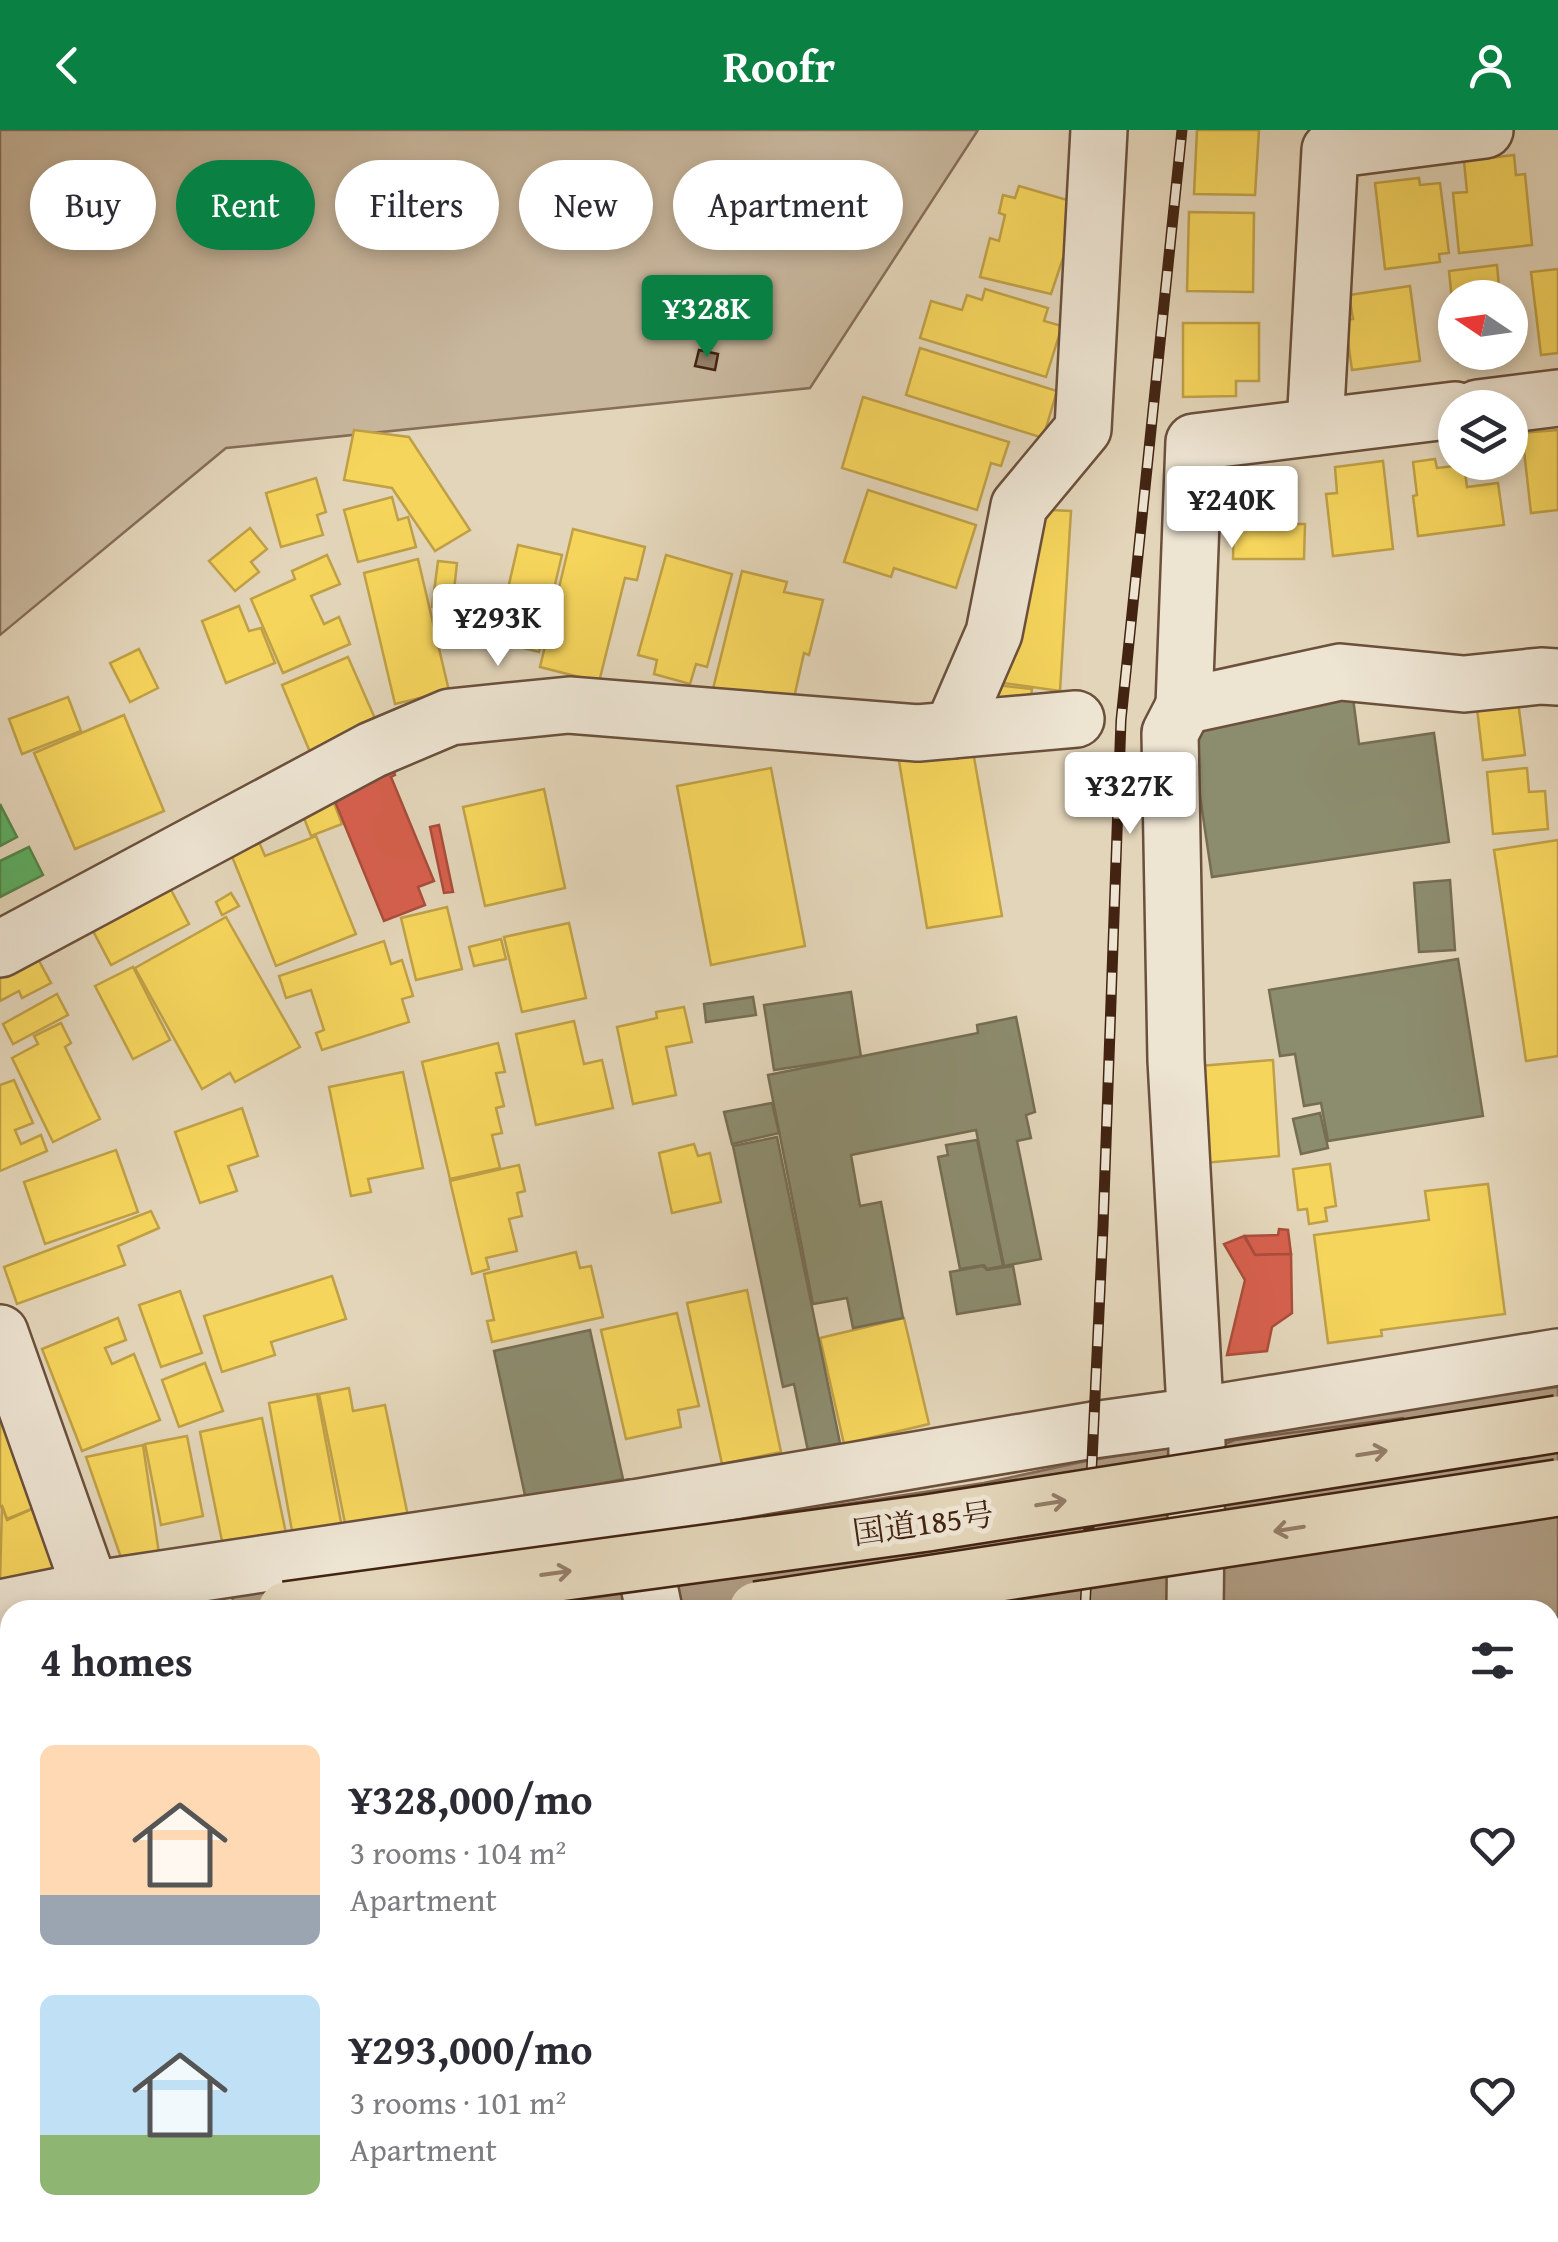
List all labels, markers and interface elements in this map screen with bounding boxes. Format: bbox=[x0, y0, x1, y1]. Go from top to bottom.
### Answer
text: Roofr bbox=[723, 33, 835, 98]
icon: back bbox=[40, 38, 95, 93]
icon: person bbox=[1463, 38, 1518, 93]
chip: Buy bbox=[30, 160, 156, 250]
chip: Rent bbox=[176, 160, 315, 250]
chip: Filters bbox=[335, 160, 499, 250]
chip: New bbox=[519, 160, 653, 250]
chip: Apartment bbox=[673, 160, 903, 250]
pin: ¥328K bbox=[637, 275, 777, 360]
north arrow bbox=[1438, 280, 1528, 370]
map controls bbox=[1438, 280, 1528, 480]
text: ¥328K bbox=[664, 284, 750, 331]
button: layers bbox=[1438, 390, 1528, 480]
pin: ¥240K bbox=[1162, 466, 1302, 551]
text: ¥240K bbox=[1189, 475, 1275, 522]
pin: ¥293K bbox=[428, 584, 568, 669]
text: ¥293K bbox=[455, 593, 541, 640]
pin: ¥327K bbox=[1060, 752, 1200, 837]
text: ¥327K bbox=[1087, 761, 1173, 808]
one-way arrow bbox=[1355, 1443, 1388, 1462]
street label: 国道185号 bbox=[849, 1490, 997, 1556]
one-way arrow bbox=[1034, 1494, 1067, 1512]
one-way arrow bbox=[1273, 1520, 1305, 1539]
one-way arrow bbox=[539, 1564, 572, 1582]
text: 4 homes bbox=[40, 1630, 193, 1691]
icon: filters bbox=[1465, 1633, 1520, 1688]
text: ¥328,000/mo bbox=[350, 1768, 593, 1829]
icon: home bbox=[120, 1785, 240, 1905]
icon: heart bbox=[1465, 1818, 1520, 1873]
text: 3 rooms · 104 m² bbox=[350, 1829, 566, 1876]
text: Apartment bbox=[350, 1876, 497, 1923]
text: ¥293,000/mo bbox=[350, 2018, 593, 2079]
icon: home bbox=[120, 2035, 240, 2155]
icon: heart bbox=[1465, 2068, 1520, 2123]
text: 3 rooms · 101 m² bbox=[350, 2079, 566, 2126]
text: Apartment bbox=[350, 2126, 497, 2173]

